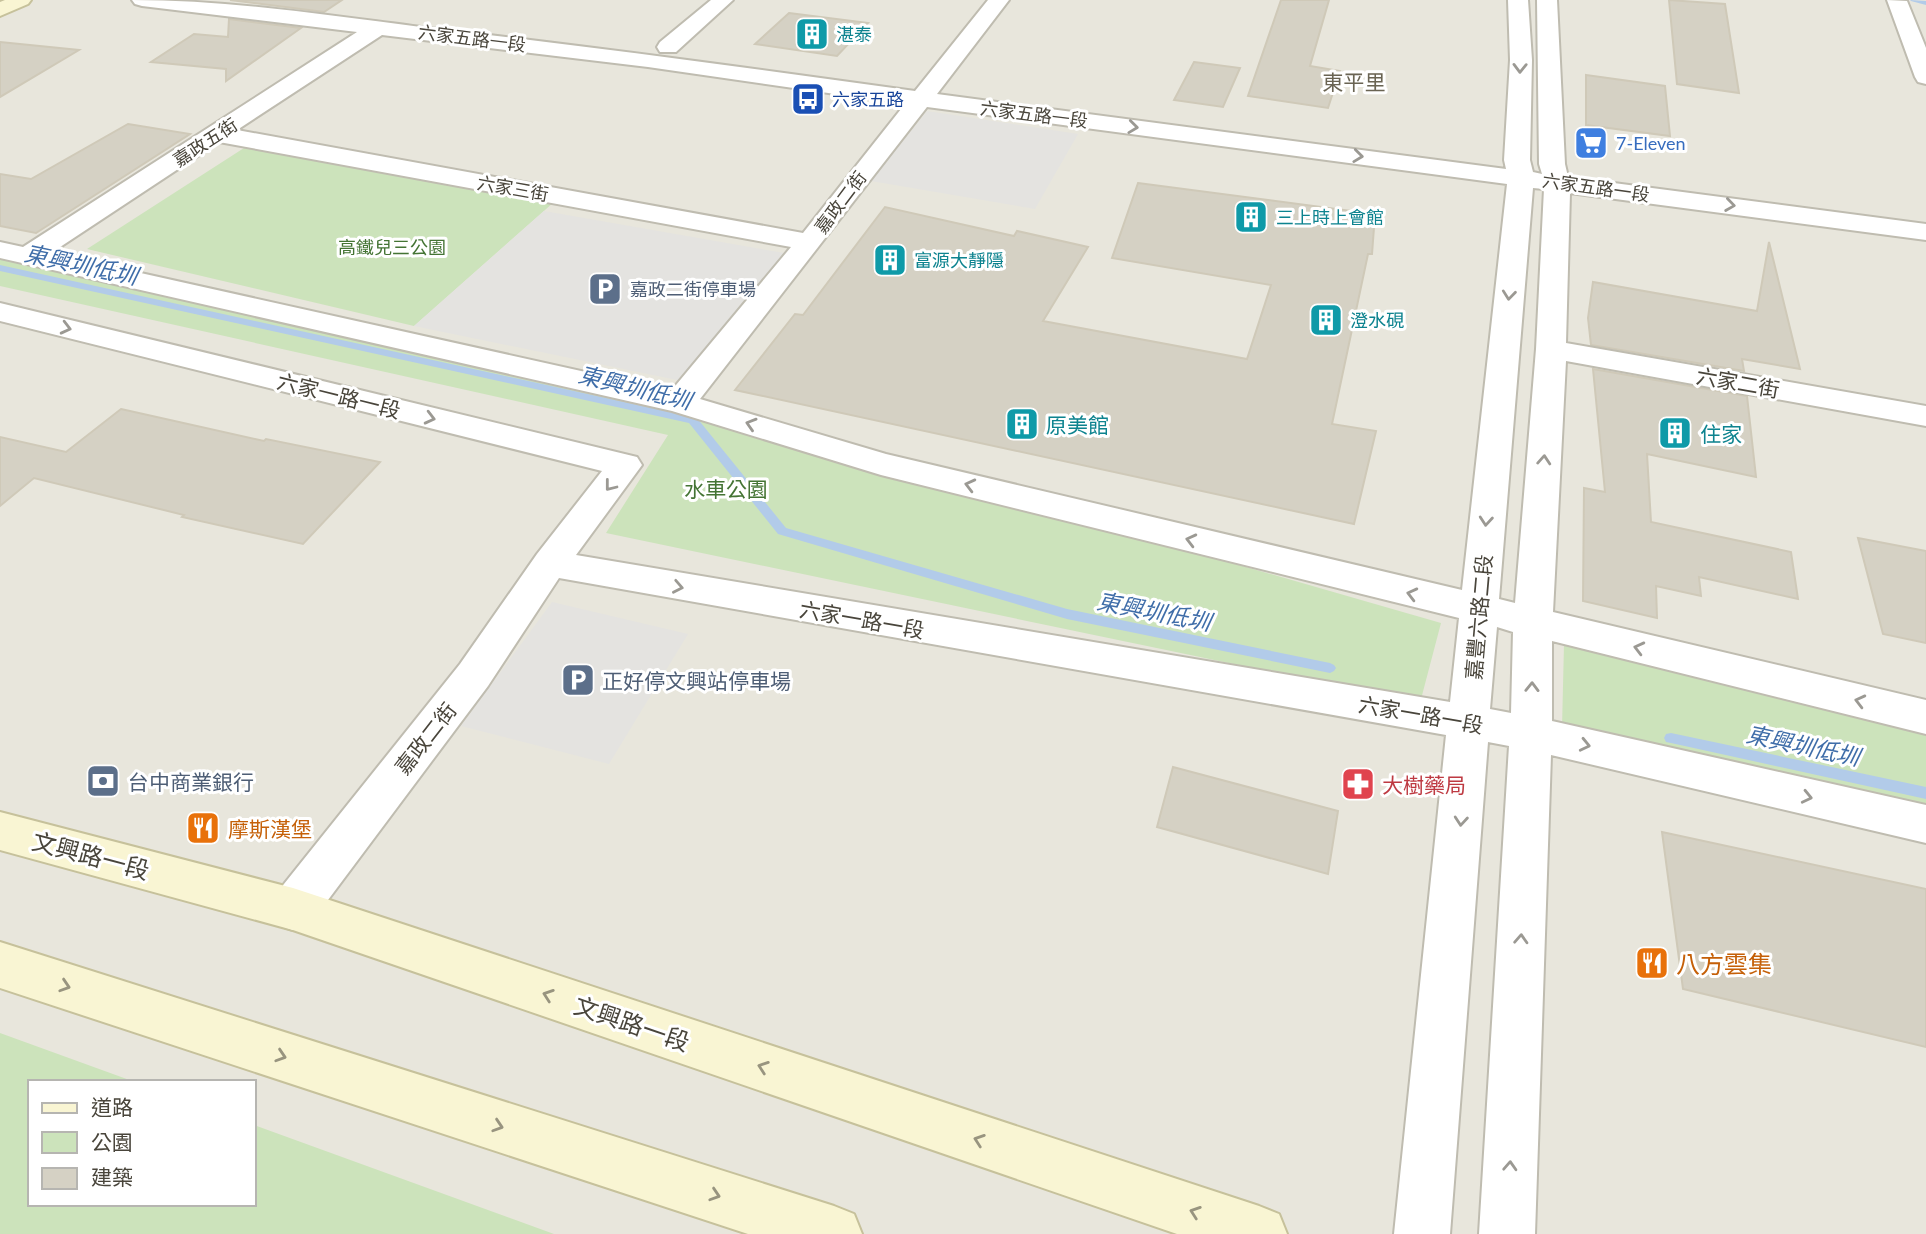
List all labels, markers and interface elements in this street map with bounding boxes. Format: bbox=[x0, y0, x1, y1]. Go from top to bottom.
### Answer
building icon: 湛泰 bbox=[793, 15, 831, 53]
street label: 六家五路一段 bbox=[417, 21, 527, 55]
place label: 湛泰 bbox=[836, 23, 872, 45]
one-way arrow bbox=[1512, 63, 1528, 74]
district label: 東平里 bbox=[1323, 69, 1386, 94]
bus stop icon: 六家五路 bbox=[789, 80, 827, 118]
place label: 六家五路 bbox=[832, 88, 904, 110]
street label: 六家五路一段 bbox=[979, 97, 1089, 131]
street label: 嘉政五街 bbox=[169, 113, 241, 171]
one-way arrow bbox=[1127, 119, 1139, 134]
supermarket icon: 7-Eleven bbox=[1572, 124, 1610, 162]
place label: 7-Eleven bbox=[1616, 132, 1686, 154]
one-way arrow bbox=[1353, 148, 1364, 163]
street label: 嘉政二街 bbox=[810, 167, 870, 237]
street label: 六家五路一段 bbox=[1541, 169, 1651, 205]
street label: 六家三街 bbox=[476, 171, 550, 205]
building icon: 三上時上會館 bbox=[1232, 198, 1270, 236]
one-way arrow bbox=[1724, 198, 1736, 213]
place label: 三上時上會館 bbox=[1276, 206, 1384, 228]
park label: 高鐵兒三公園 bbox=[338, 236, 446, 258]
water label: 東興圳低圳 bbox=[22, 238, 143, 290]
building icon: 富源大靜隱 bbox=[871, 241, 909, 279]
place label: 富源大靜隱 bbox=[914, 249, 1004, 271]
parking icon: 嘉政二街停車場 bbox=[586, 270, 624, 308]
place label: 嘉政二街停車場 bbox=[630, 278, 756, 300]
one-way arrow bbox=[1501, 289, 1516, 300]
building icon: 澄水硯 bbox=[1307, 301, 1345, 339]
place label: 澄水硯 bbox=[1350, 309, 1404, 331]
one-way arrow bbox=[60, 320, 72, 334]
water label: 東興圳低圳 bbox=[576, 360, 697, 415]
street label: 六家二街 bbox=[1694, 362, 1782, 402]
street label: 六家一路一段 bbox=[275, 368, 403, 422]
building icon: 原美館 bbox=[1003, 405, 1041, 443]
one-way arrow bbox=[424, 410, 436, 424]
place label: 原美館 bbox=[1046, 412, 1109, 437]
building icon: 住家 bbox=[1656, 414, 1694, 452]
one-way arrow bbox=[745, 418, 757, 433]
place label: 住家 bbox=[1700, 421, 1742, 446]
one-way arrow bbox=[1536, 454, 1551, 465]
park label: 水車公園 bbox=[684, 476, 768, 501]
one-way arrow bbox=[605, 478, 618, 491]
one-way arrow bbox=[964, 479, 976, 493]
one-way arrow bbox=[1479, 515, 1494, 527]
one-way arrow bbox=[1185, 533, 1197, 548]
street label: 嘉豐六路二段 bbox=[1460, 553, 1496, 681]
one-way arrow bbox=[672, 579, 684, 594]
water label: 東興圳低圳 bbox=[1095, 586, 1216, 636]
one-way arrow bbox=[1406, 588, 1418, 602]
street label: 六家一路一段 bbox=[798, 596, 926, 642]
one-way arrow bbox=[1633, 642, 1645, 656]
parking icon: 正好停文興站停車場 bbox=[559, 661, 597, 699]
place label: 正好停文興站停車場 bbox=[602, 668, 791, 693]
one-way arrow bbox=[1524, 681, 1540, 692]
street label: 六家一路一段 bbox=[1357, 691, 1485, 737]
one-way arrow bbox=[1854, 695, 1866, 710]
street label: 嘉政二街 bbox=[389, 697, 461, 779]
water label: 東興圳低圳 bbox=[1744, 719, 1865, 771]
one-way arrow bbox=[1579, 737, 1591, 752]
bank icon: 台中商業銀行 bbox=[84, 762, 122, 800]
pharmacy icon: 大樹藥局 bbox=[1339, 765, 1377, 803]
place label: 台中商業銀行 bbox=[128, 769, 254, 794]
place label: 大樹藥局 bbox=[1382, 772, 1466, 797]
one-way arrow bbox=[1801, 788, 1813, 803]
restaurant icon: 摩斯漢堡 bbox=[184, 809, 222, 847]
place label: 摩斯漢堡 bbox=[228, 816, 312, 841]
one-way arrow bbox=[1454, 816, 1469, 827]
street label: 文興路一段 bbox=[29, 825, 153, 885]
one-way arrow bbox=[1514, 933, 1529, 944]
restaurant icon: 八方雲集 bbox=[1633, 944, 1671, 982]
place label: 八方雲集 bbox=[1676, 949, 1772, 978]
one-way arrow bbox=[58, 978, 71, 992]
one-way arrow bbox=[542, 988, 554, 1003]
street label: 文興路一段 bbox=[571, 990, 693, 1056]
one-way arrow bbox=[275, 1048, 287, 1062]
one-way arrow bbox=[758, 1061, 770, 1075]
legend bbox=[28, 1080, 256, 1206]
text: 道路 bbox=[91, 1094, 133, 1119]
one-way arrow bbox=[492, 1117, 504, 1132]
text: 公園 bbox=[91, 1129, 133, 1154]
one-way arrow bbox=[973, 1134, 986, 1148]
one-way arrow bbox=[1503, 1160, 1518, 1171]
text: 建築 bbox=[91, 1164, 133, 1189]
one-way arrow bbox=[708, 1187, 720, 1202]
one-way arrow bbox=[1189, 1206, 1201, 1220]

